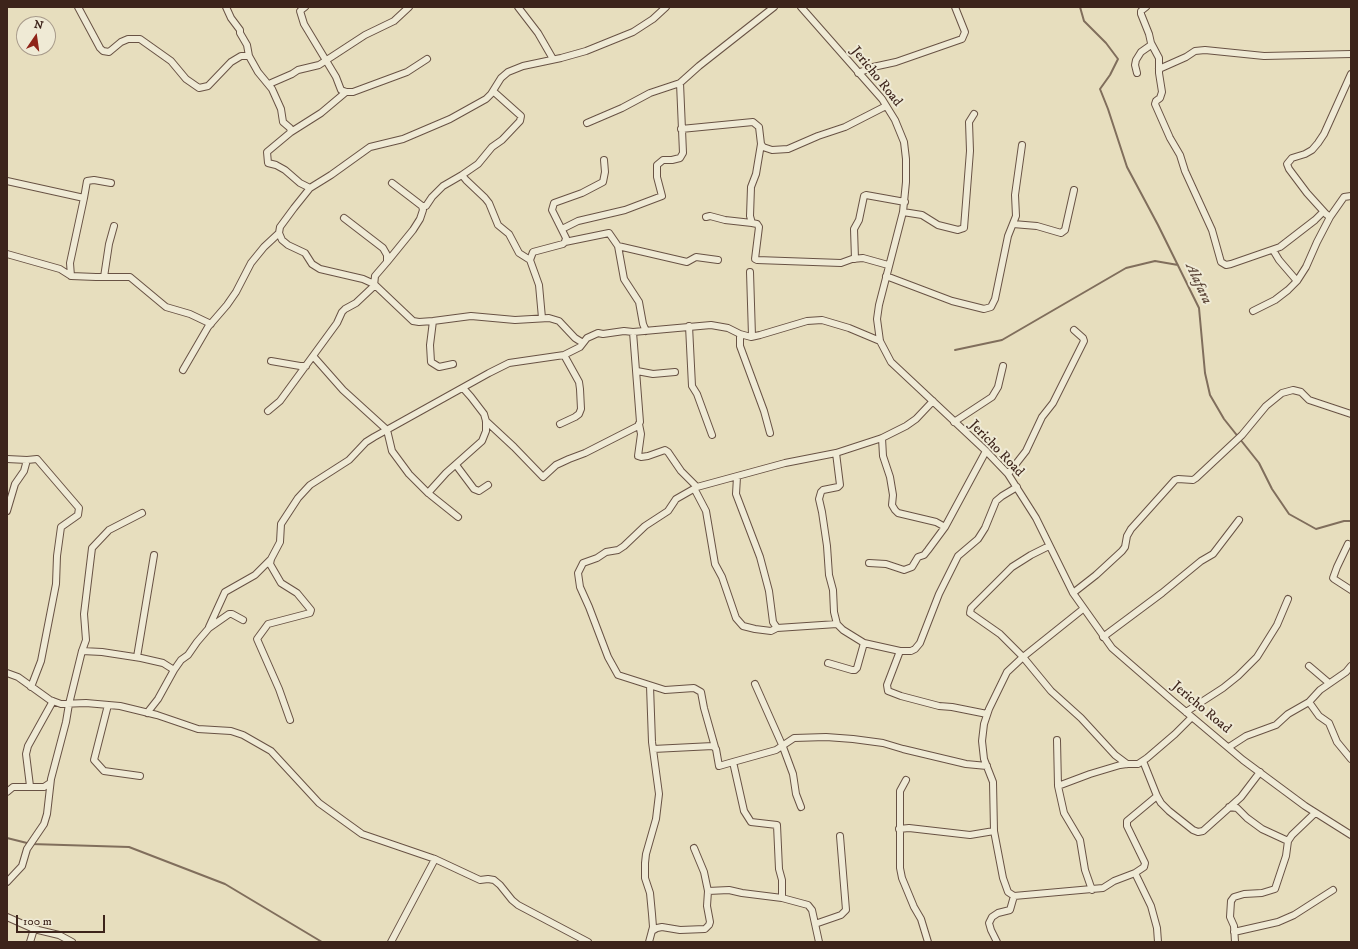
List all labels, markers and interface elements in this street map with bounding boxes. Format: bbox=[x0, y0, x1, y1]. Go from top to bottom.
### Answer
north arrow bbox=[16, 16, 56, 56]
text: N bbox=[32, 17, 44, 33]
street label: Jericho Road bbox=[847, 44, 905, 110]
water label: Alafara bbox=[1181, 261, 1215, 307]
street label: Jericho Road bbox=[965, 417, 1027, 481]
street label: Jericho Road bbox=[1168, 678, 1234, 738]
scale bar bbox=[18, 907, 107, 933]
text: 100 m bbox=[23, 914, 52, 929]

